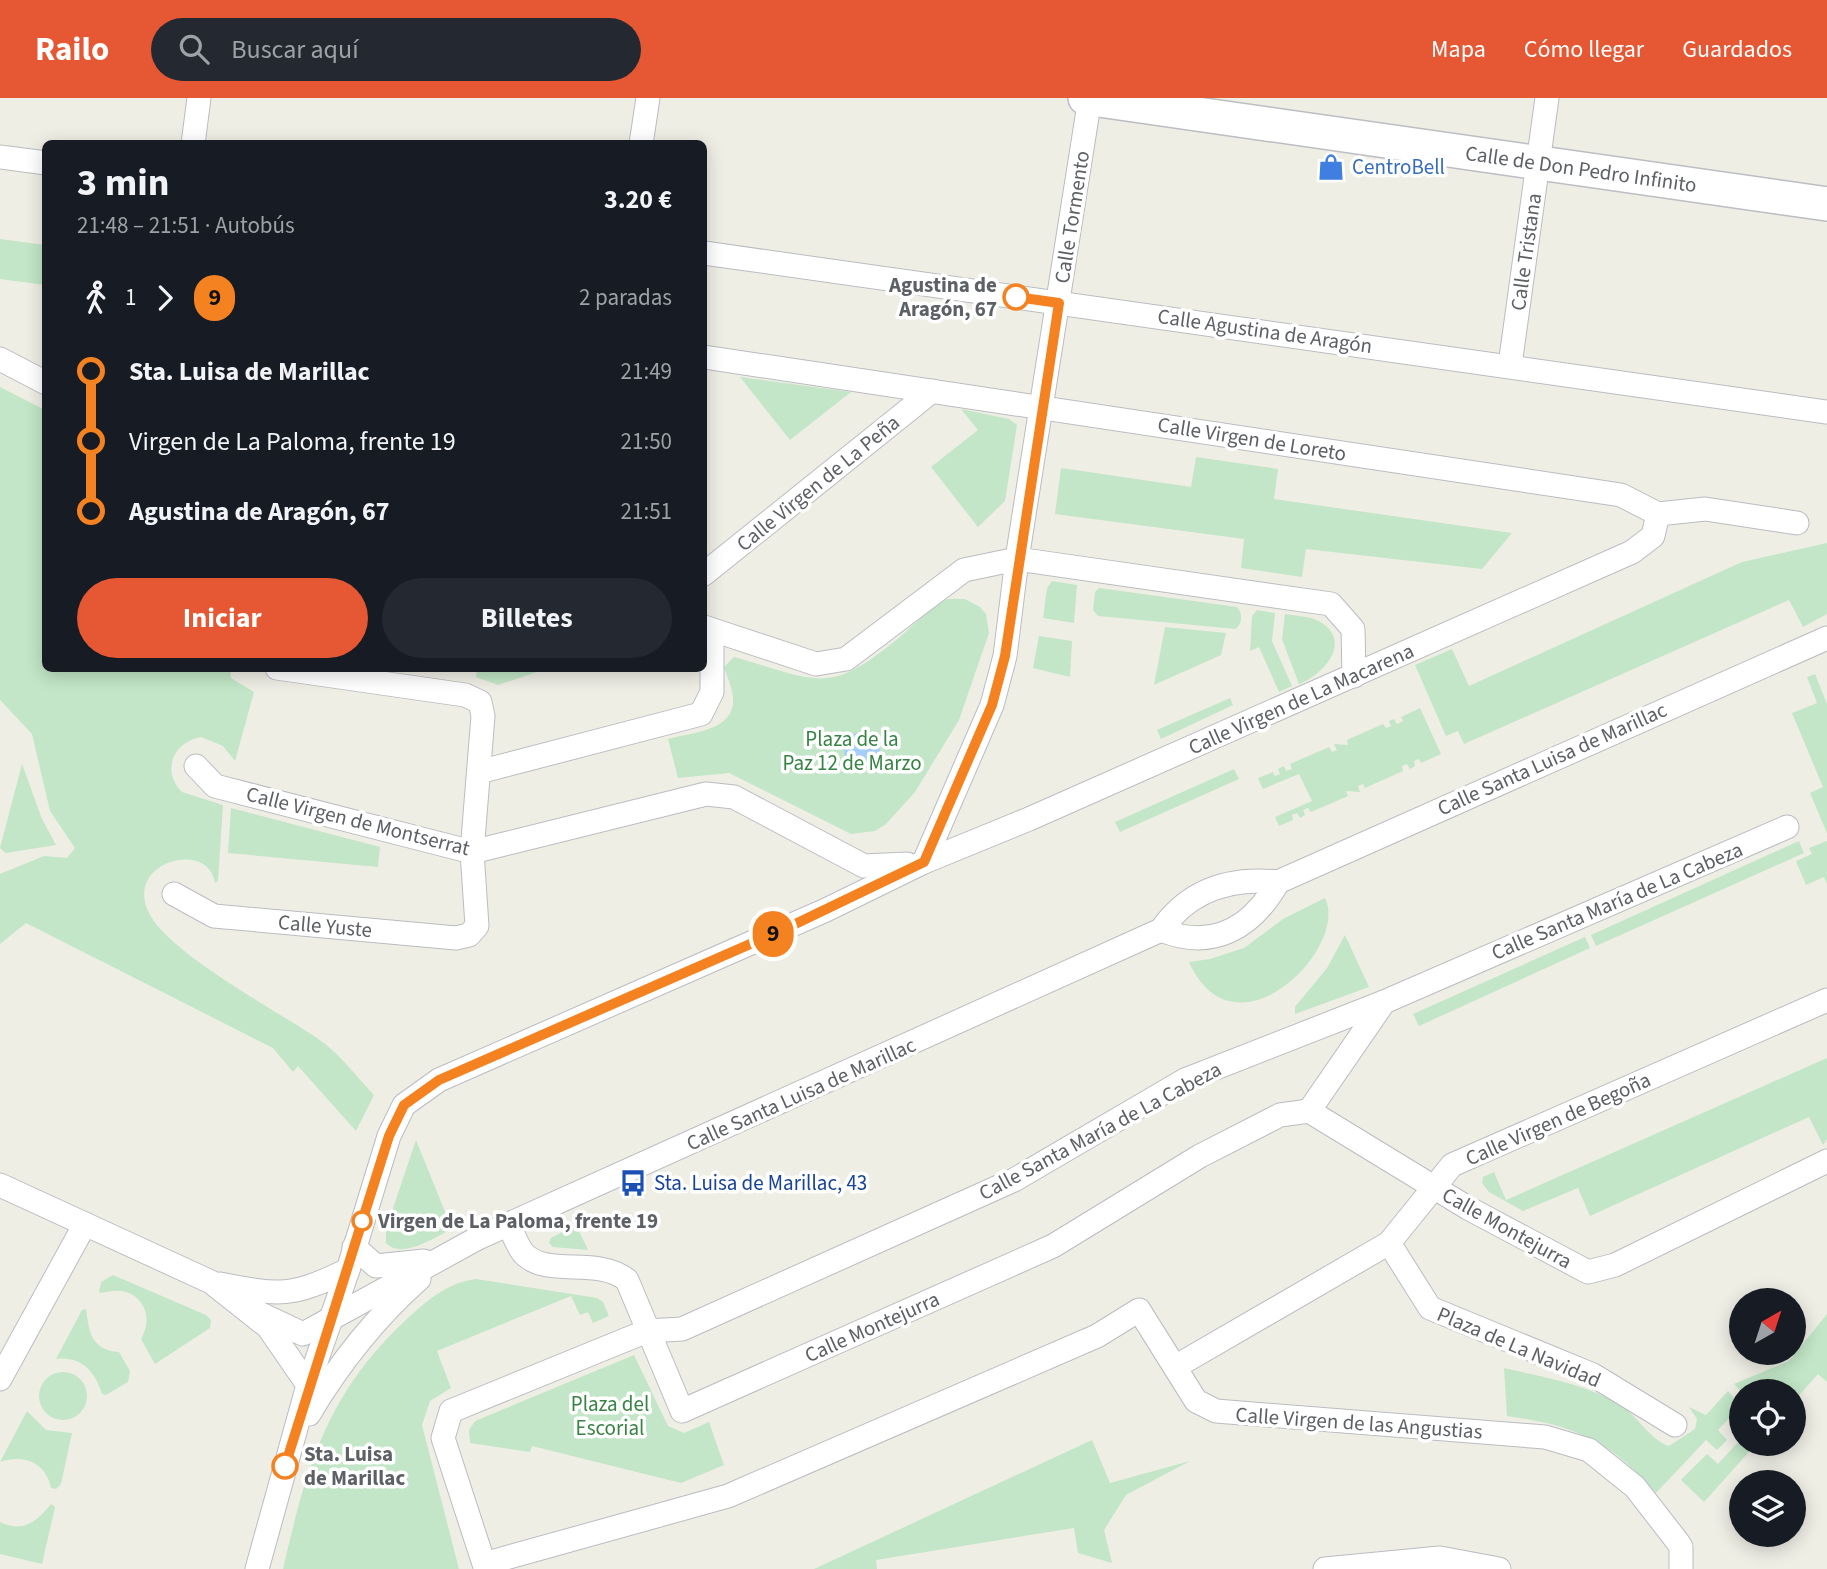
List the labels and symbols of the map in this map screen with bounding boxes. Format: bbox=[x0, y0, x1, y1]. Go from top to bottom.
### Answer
street label: Calle de Don Pedro Infinito bbox=[1463, 138, 1699, 200]
street label: Calle Tormento bbox=[1047, 149, 1097, 285]
shop icon: CentroBell bbox=[1316, 152, 1346, 182]
place label: CentroBell bbox=[1352, 152, 1445, 182]
street label: Calle Tristana bbox=[1503, 191, 1549, 313]
place label: Agustina de Aragón, 67 bbox=[888, 270, 997, 324]
marker: Agustina de Aragón, 67 bbox=[1003, 284, 1029, 310]
street label: Calle Agustina de Aragón bbox=[1156, 301, 1374, 361]
street label: Calle Virgen de La Peña bbox=[730, 408, 906, 558]
street label: Calle Virgen de Loreto bbox=[1156, 409, 1348, 469]
street label: Calle Virgen de La Macarena bbox=[1183, 636, 1419, 762]
street label: Calle Santa Luisa de Marillac bbox=[1433, 695, 1672, 823]
park label: Plaza de la Paz 12 de Marzo bbox=[782, 724, 922, 778]
street label: Calle Virgen de Montserrat bbox=[243, 779, 473, 863]
street label: Calle Santa María de La Cabeza bbox=[1487, 834, 1747, 968]
street label: Calle Yuste bbox=[277, 907, 373, 945]
line badge: 9 bbox=[750, 911, 796, 957]
street label: Calle Santa Luisa de Marillac bbox=[682, 1030, 921, 1158]
street label: Calle Santa María de La Cabeza bbox=[973, 1054, 1227, 1208]
street label: Calle Virgen de Begoña bbox=[1461, 1065, 1655, 1173]
bus stop icon: Sta. Luisa de Marillac, 43 bbox=[618, 1168, 648, 1198]
place label: Sta. Luisa de Marillac, 43 bbox=[654, 1168, 867, 1198]
street label: Calle Montejurra bbox=[1437, 1180, 1577, 1276]
place label: Virgen de La Paloma, frente 19 bbox=[377, 1206, 658, 1236]
marker: Virgen de La Paloma, frente 19 bbox=[352, 1211, 372, 1231]
street label: Calle Montejurra bbox=[800, 1284, 944, 1370]
north arrow bbox=[1729, 1288, 1806, 1365]
street label: Plaza de La Navidad bbox=[1432, 1299, 1606, 1395]
park label: Plaza del Escorial bbox=[571, 1389, 649, 1443]
street label: Calle Virgen de las Angustias bbox=[1235, 1399, 1484, 1447]
place label: Sta. Luisa de Marillac bbox=[304, 1439, 405, 1493]
marker: Sta. Luisa de Marillac bbox=[272, 1453, 298, 1479]

